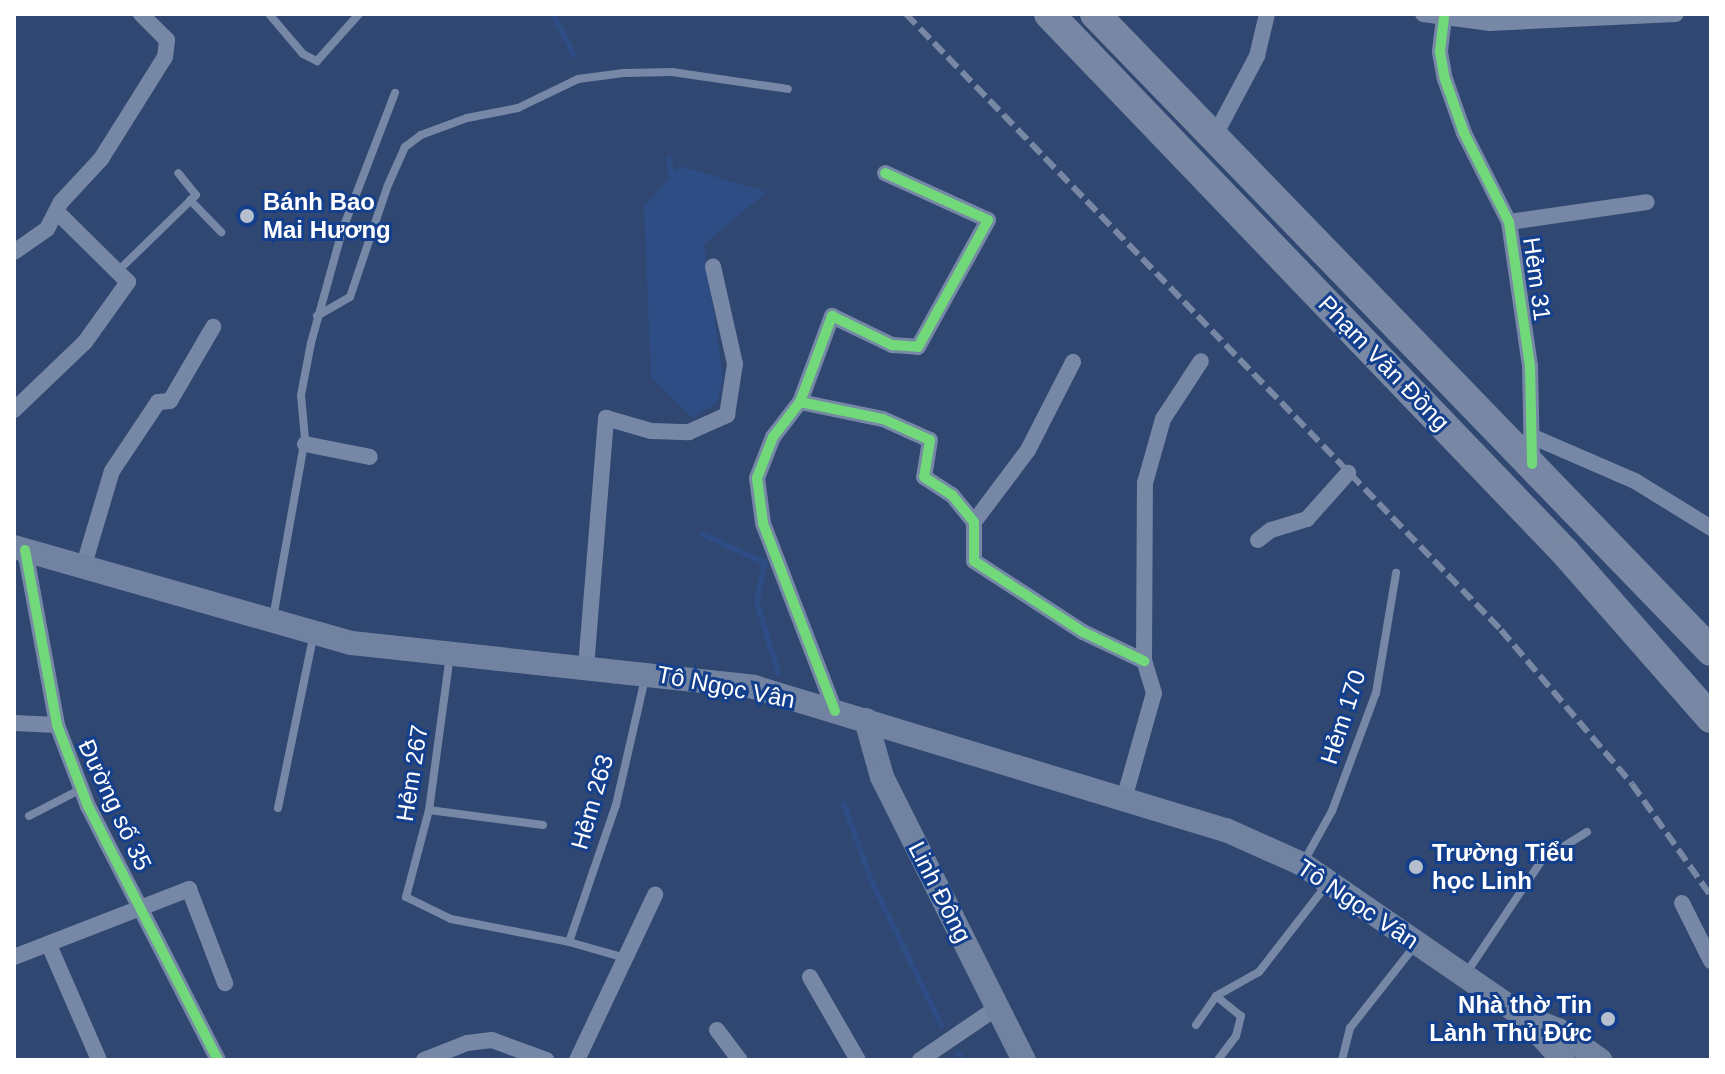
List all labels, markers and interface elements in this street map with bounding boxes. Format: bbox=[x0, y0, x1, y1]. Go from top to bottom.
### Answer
place label: Bánh Bao Mai Hương bbox=[263, 188, 391, 244]
marker: Bánh Bao Mai Hương bbox=[238, 207, 256, 225]
street label: Hẻm 31 bbox=[1517, 235, 1557, 323]
street label: Phạm Văn Đồng bbox=[1312, 290, 1456, 436]
street label: Tô Ngọc Vân bbox=[655, 660, 797, 714]
street label: Hẻm 170 bbox=[1314, 666, 1372, 768]
street label: Hẻm 267 bbox=[390, 723, 434, 823]
street label: Đường số 35 bbox=[72, 735, 158, 875]
street label: Hẻm 263 bbox=[565, 751, 619, 853]
street label: Linh Đông bbox=[902, 837, 978, 947]
place label: Trường Tiểu học Linh bbox=[1432, 839, 1574, 895]
street label: Tô Ngọc Vân bbox=[1292, 853, 1424, 955]
marker: Trường Tiểu học Linh bbox=[1407, 858, 1425, 876]
place label: Nhà thờ Tin Lành Thủ Đức bbox=[1429, 991, 1592, 1047]
marker: Nhà thờ Tin Lành Thủ Đức bbox=[1599, 1010, 1617, 1028]

